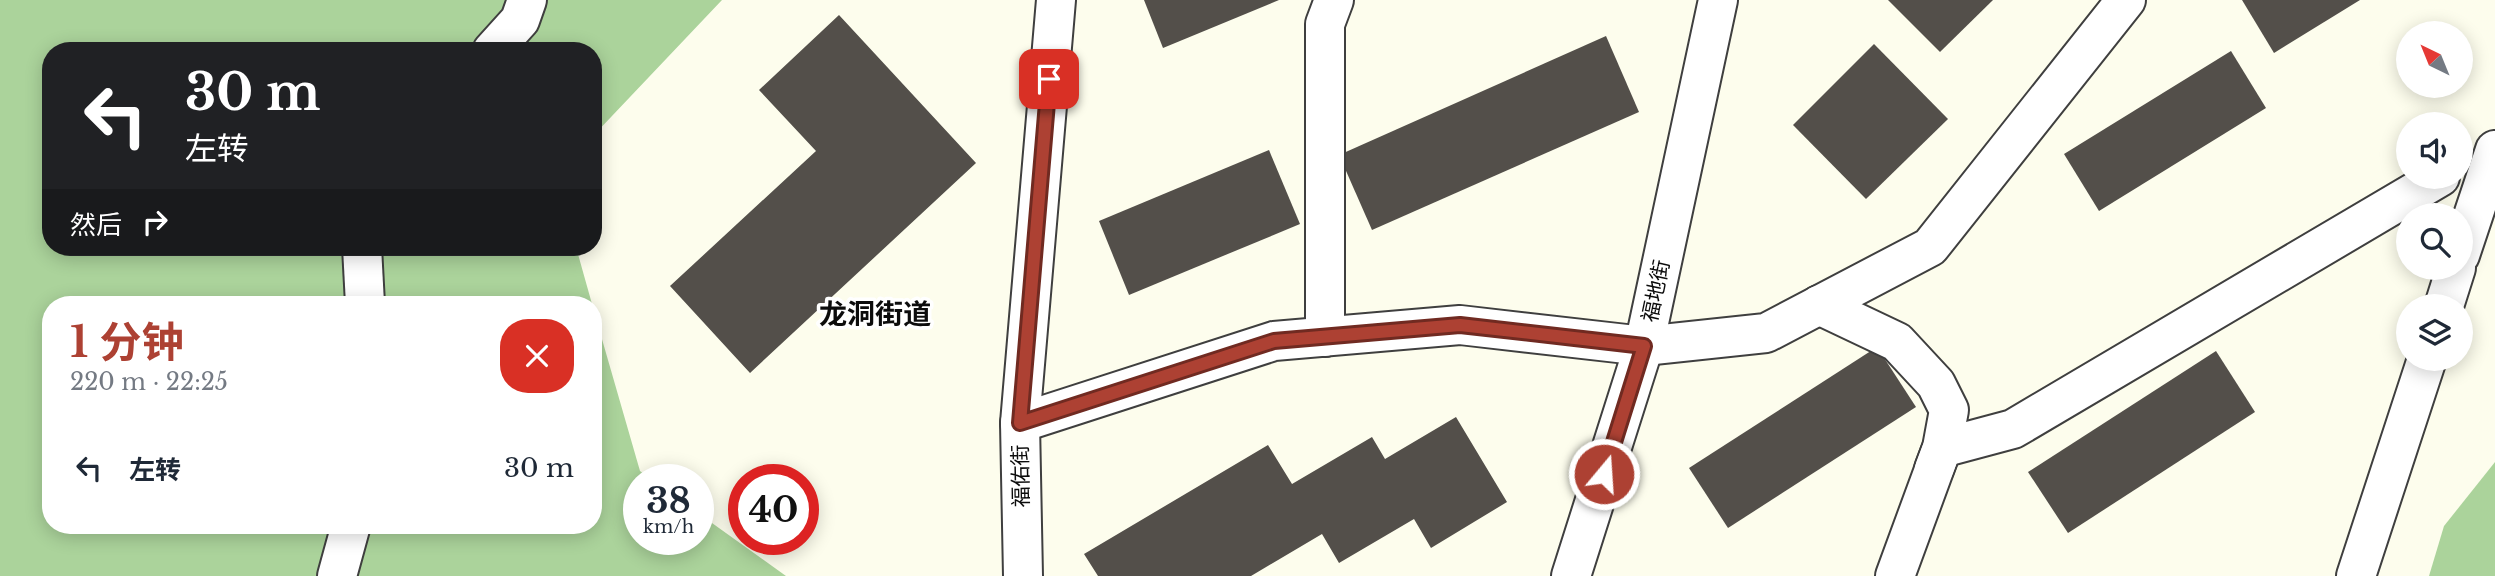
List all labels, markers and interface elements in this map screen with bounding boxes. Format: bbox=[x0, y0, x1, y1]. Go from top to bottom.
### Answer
north arrow bbox=[2396, 21, 2473, 98]
map controls bbox=[2396, 21, 2473, 371]
pin bbox=[1019, 49, 1079, 109]
icon: arrive bbox=[1030, 60, 1068, 98]
text: 30 m bbox=[185, 62, 320, 123]
icon: left bbox=[70, 70, 161, 161]
button: sound bbox=[2396, 112, 2473, 189]
text: 左转 bbox=[185, 129, 249, 169]
icon: right bbox=[136, 203, 174, 241]
button: search bbox=[2396, 203, 2473, 280]
text: 然后 bbox=[70, 209, 122, 241]
street label: 福地街 bbox=[1637, 257, 1675, 325]
button: layers bbox=[2396, 294, 2473, 371]
district label: 龙洞街道 bbox=[819, 297, 931, 332]
text: 1 分钟 bbox=[70, 316, 183, 368]
button: close bbox=[500, 319, 574, 393]
text: 220 m · 22:25 bbox=[70, 368, 228, 396]
position arrow bbox=[1567, 437, 1641, 511]
street label: 福佑街 bbox=[1007, 444, 1035, 508]
icon: left bbox=[70, 449, 108, 487]
text: 30 m bbox=[504, 452, 574, 484]
text: 左转 bbox=[129, 454, 181, 486]
speed limit sign: 40 bbox=[728, 464, 819, 555]
text: 38 bbox=[646, 479, 691, 522]
text: km/h bbox=[643, 516, 694, 538]

